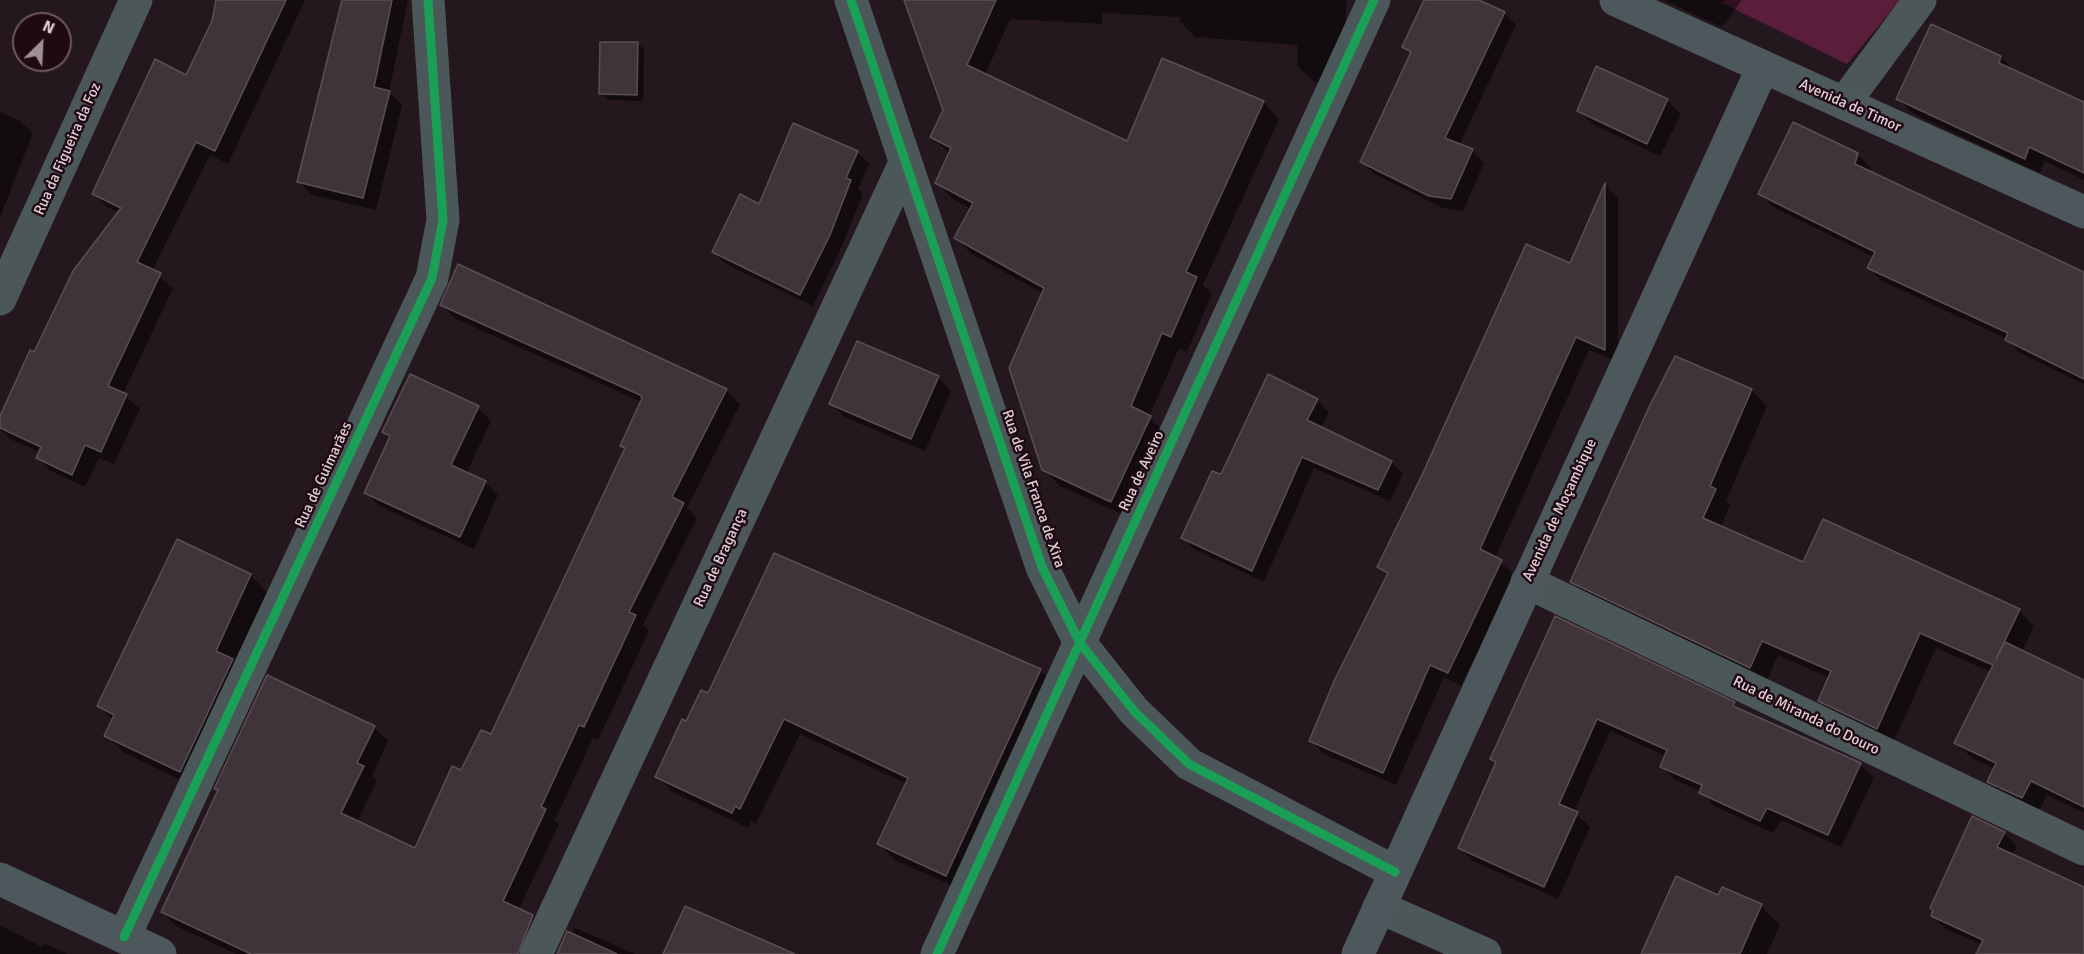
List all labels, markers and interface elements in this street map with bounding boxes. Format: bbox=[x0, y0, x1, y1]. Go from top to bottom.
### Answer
north arrow bbox=[12, 12, 72, 72]
text: N bbox=[39, 16, 58, 39]
street label: Avenida de Timor bbox=[1796, 75, 1904, 137]
street label: Rua da Figueira da Foz bbox=[31, 80, 105, 218]
street label: Rua de Vila Franca de Xira bbox=[997, 408, 1069, 570]
street label: Rua de Guimarães bbox=[292, 419, 356, 531]
street label: Rua de Aveiro bbox=[1116, 428, 1168, 514]
street label: Avenida de Moçambique bbox=[1519, 436, 1601, 584]
street label: Rua de Bragança bbox=[690, 506, 752, 610]
street label: Rua de Miranda do Douro bbox=[1730, 673, 1882, 759]

